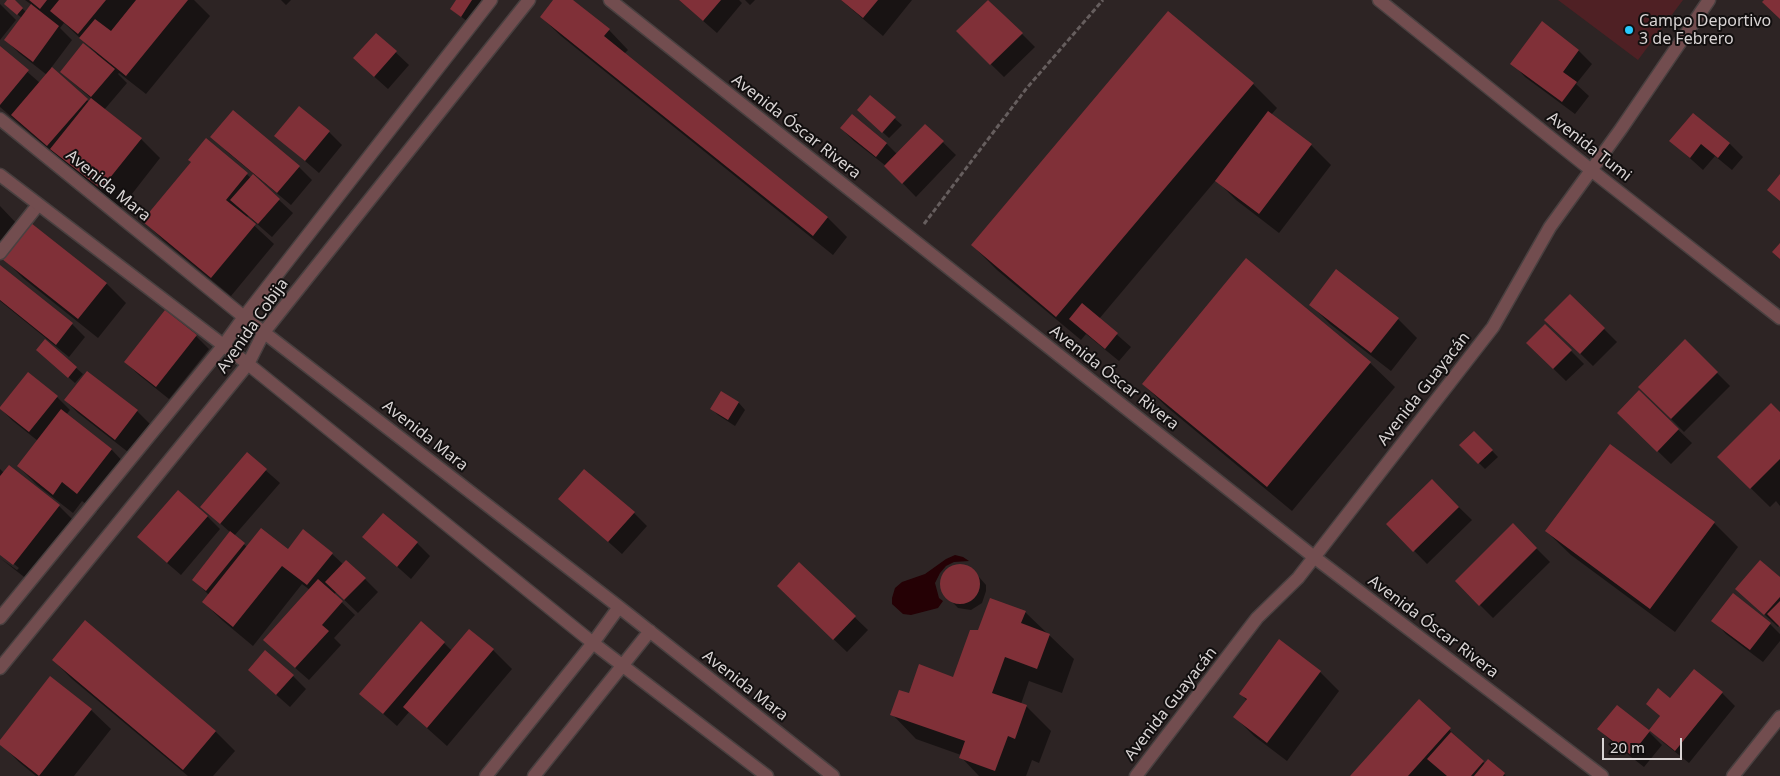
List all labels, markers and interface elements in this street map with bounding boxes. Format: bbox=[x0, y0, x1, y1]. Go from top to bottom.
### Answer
place label: Campo Deportivo 3 de Febrero bbox=[1639, 11, 1771, 49]
marker: Campo Deportivo 3 de Febrero bbox=[1623, 24, 1635, 36]
street label: Avenida Óscar Rivera bbox=[728, 71, 864, 183]
street label: Avenida Tumi bbox=[1543, 108, 1635, 186]
street label: Avenida Mara bbox=[62, 146, 154, 226]
street label: Avenida Cobija bbox=[213, 275, 293, 377]
street label: Avenida Óscar Rivera bbox=[1046, 322, 1182, 434]
street label: Avenida Guayacán bbox=[1374, 328, 1474, 450]
street label: Avenida Mara bbox=[378, 397, 472, 475]
street label: Avenida Óscar Rivera bbox=[1364, 572, 1502, 682]
street label: Avenida Guayacán bbox=[1121, 643, 1221, 765]
street label: Avenida Mara bbox=[698, 647, 792, 725]
scale bar bbox=[1605, 728, 1685, 760]
text: 20 m bbox=[1610, 737, 1645, 757]

